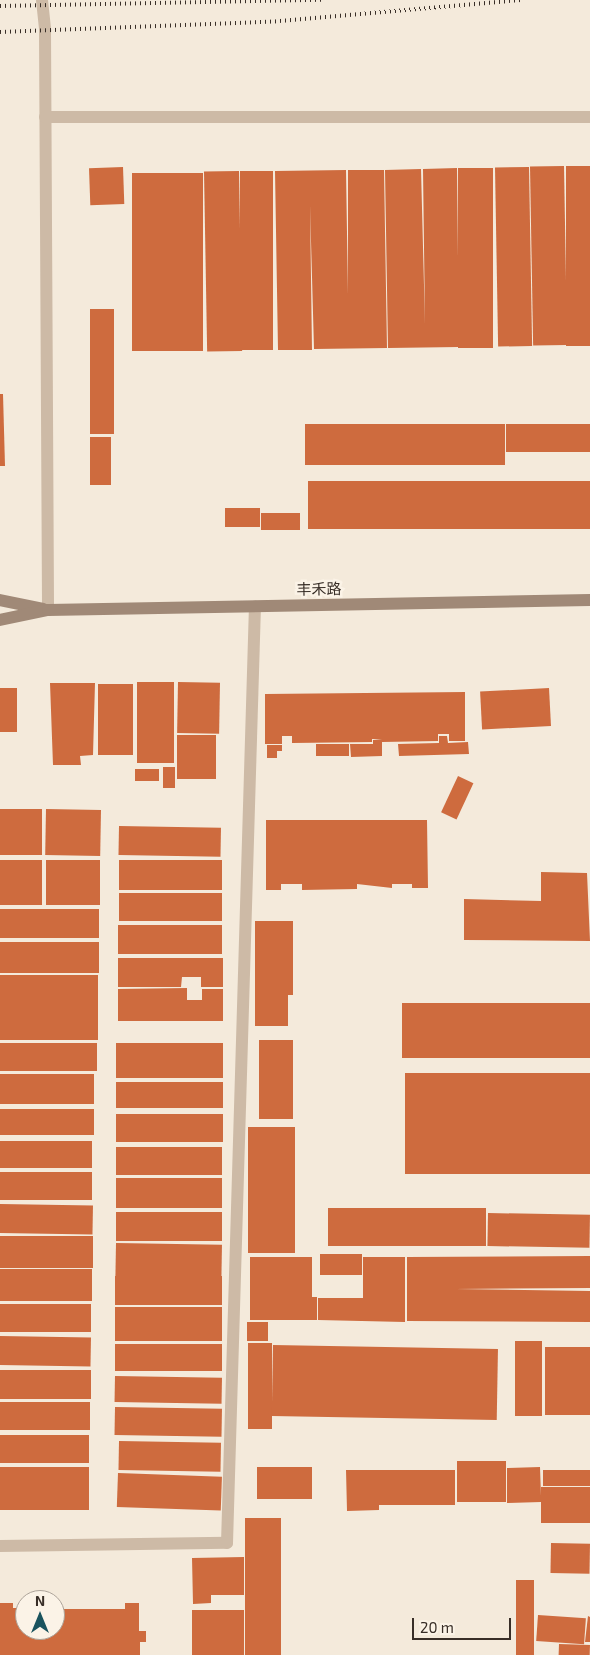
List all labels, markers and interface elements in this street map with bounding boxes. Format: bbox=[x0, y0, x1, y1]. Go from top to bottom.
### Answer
street label: 丰禾路 bbox=[296, 580, 342, 598]
north arrow bbox=[15, 1590, 65, 1640]
text: N bbox=[35, 1592, 45, 1609]
scale bar bbox=[415, 1608, 514, 1640]
text: 20 m bbox=[420, 1618, 454, 1636]

